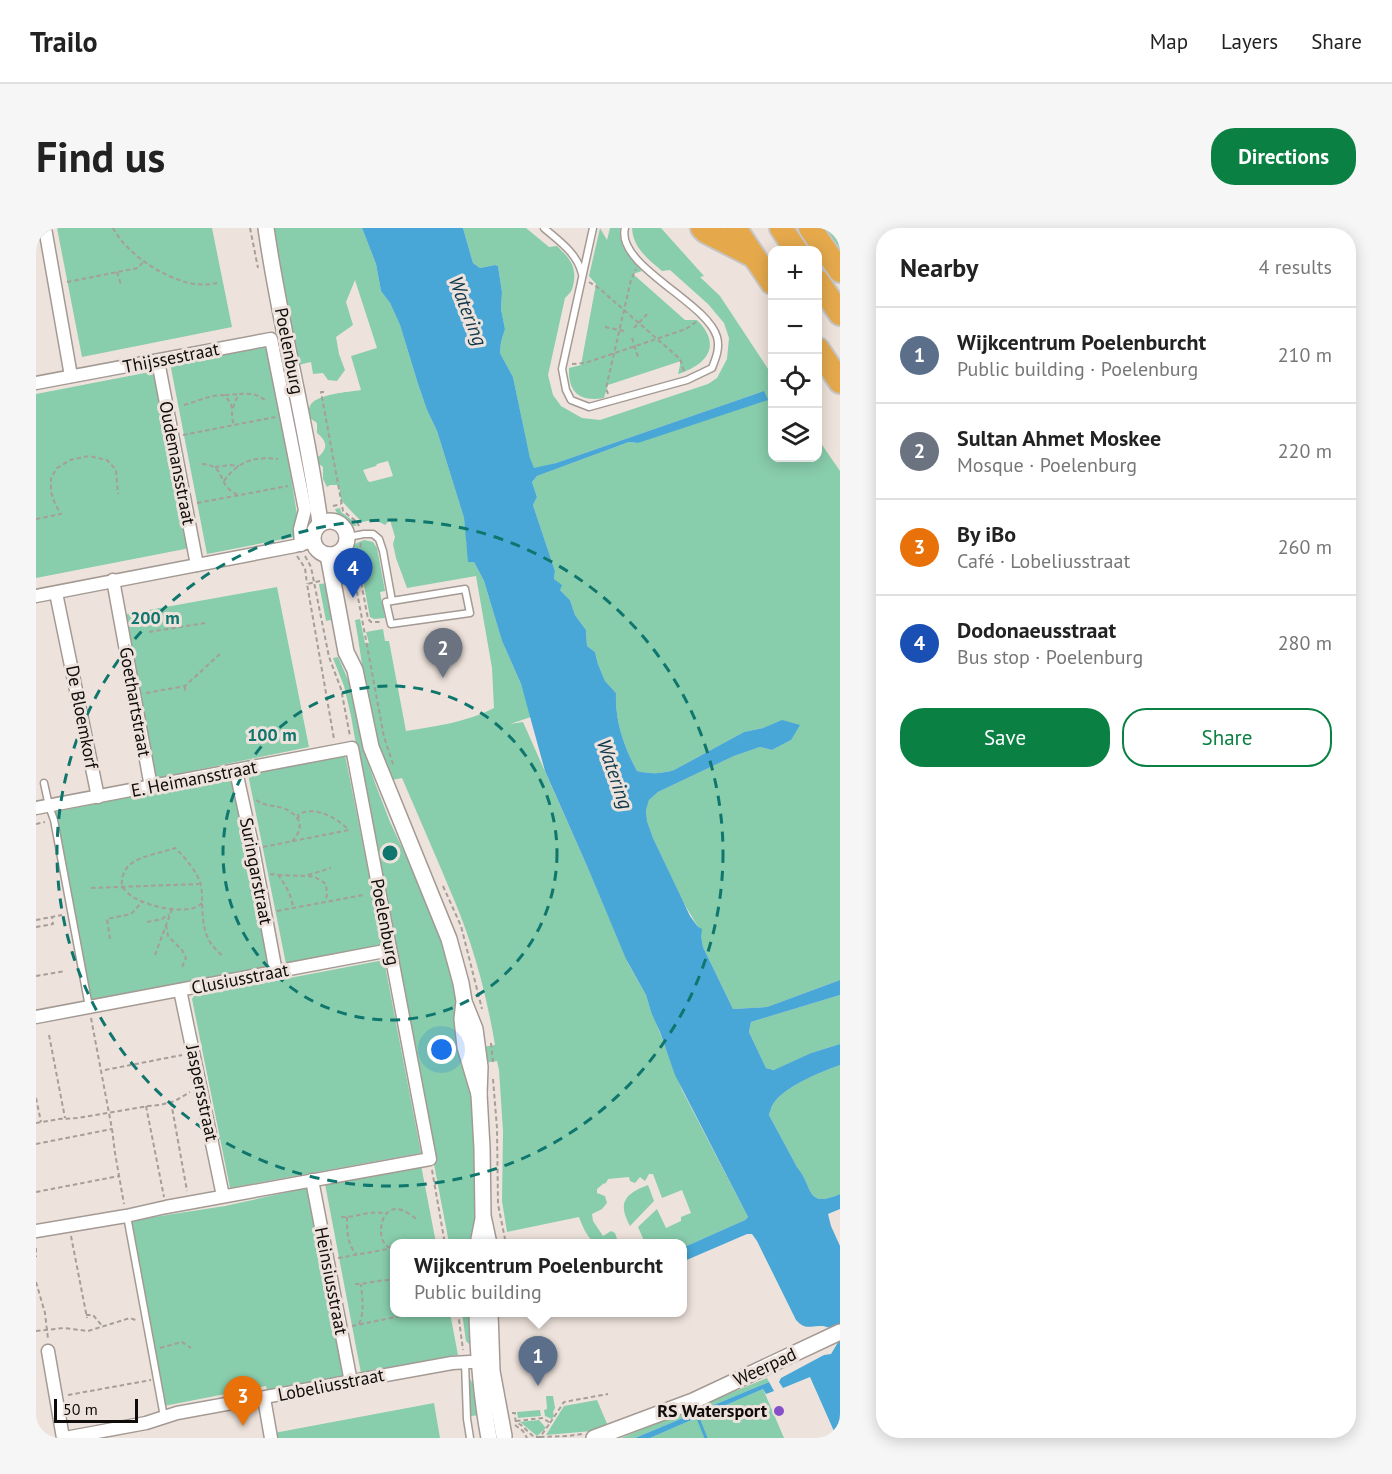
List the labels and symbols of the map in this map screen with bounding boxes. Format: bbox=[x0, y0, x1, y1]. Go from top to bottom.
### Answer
water label: Watering bbox=[443, 272, 493, 350]
street label: Poelenburg bbox=[270, 306, 309, 396]
street label: Thijssestraat bbox=[121, 337, 221, 378]
street label: Oudemansstraat bbox=[154, 399, 201, 527]
pin: 4 bbox=[334, 548, 372, 598]
text: 200 m bbox=[130, 606, 180, 629]
pin: 2 bbox=[424, 628, 462, 678]
street label: Goethartstraat bbox=[115, 645, 156, 759]
street label: De Bloemkorf bbox=[61, 663, 104, 772]
text: 100 m bbox=[247, 723, 297, 746]
water label: Watering bbox=[591, 735, 639, 813]
street label: E. Heimansstraat bbox=[129, 755, 259, 802]
street label: Suringarstraat bbox=[235, 815, 278, 926]
centre of rings bbox=[380, 843, 400, 863]
street label: Poelenburg bbox=[366, 877, 405, 967]
street label: Clusiusstraat bbox=[189, 958, 291, 999]
your location bbox=[427, 1035, 456, 1064]
street label: Jaspersstraat bbox=[181, 1042, 224, 1143]
street label: Heinsiusstraat bbox=[310, 1225, 353, 1337]
pin: 1 bbox=[518, 1336, 558, 1386]
street label: Weerpad bbox=[730, 1342, 800, 1391]
street label: Lobeliusstraat bbox=[276, 1363, 386, 1406]
pin: 3 bbox=[224, 1376, 262, 1426]
scale bar bbox=[54, 1396, 138, 1424]
place label: RS Watersport bbox=[657, 1399, 768, 1422]
marker: RS Watersport bbox=[772, 1404, 786, 1418]

